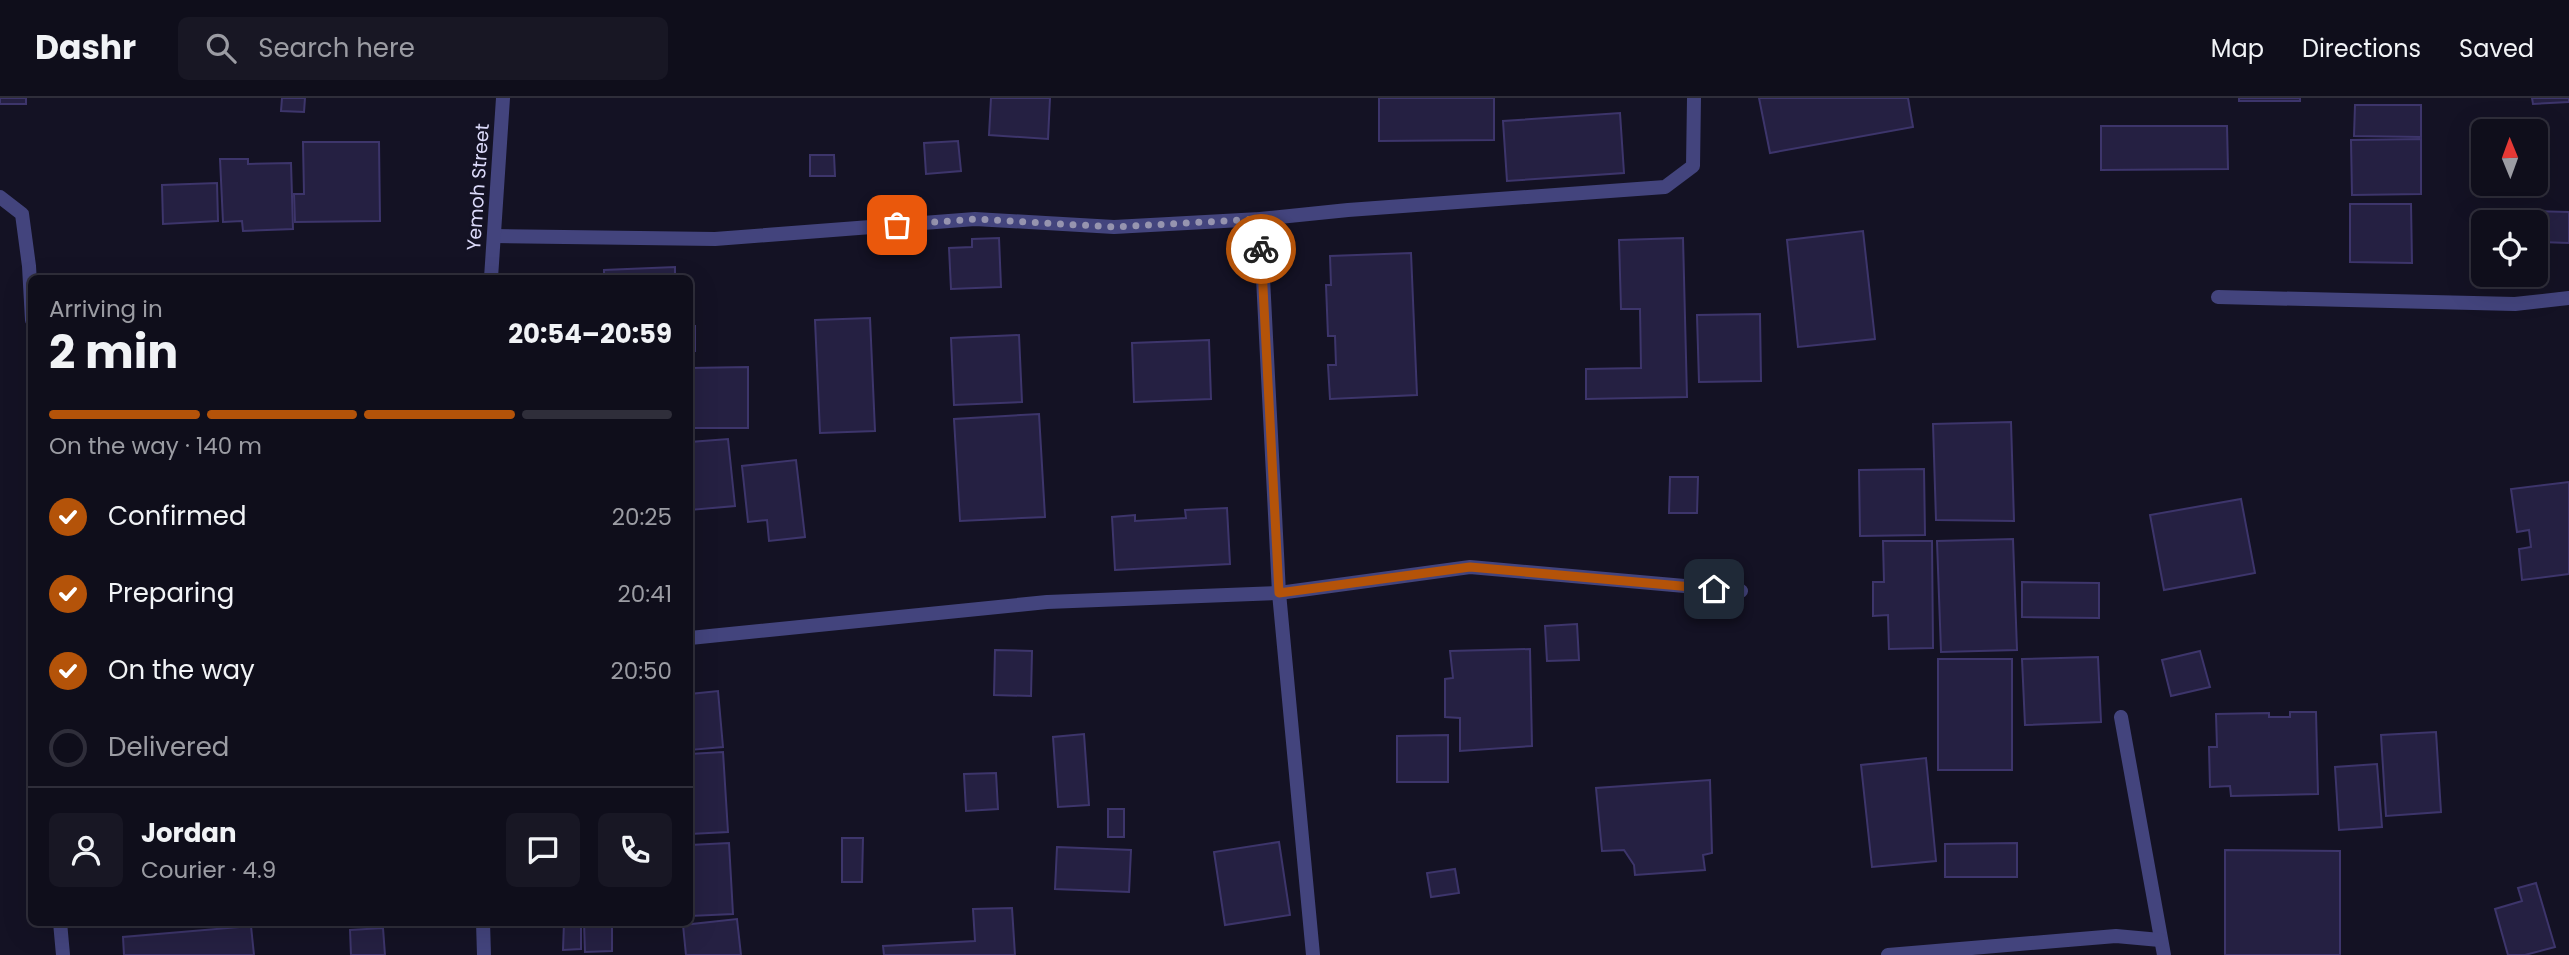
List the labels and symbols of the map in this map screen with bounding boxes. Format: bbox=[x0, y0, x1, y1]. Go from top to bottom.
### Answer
north arrow bbox=[2471, 119, 2548, 196]
street label: Yemoh Street bbox=[460, 122, 496, 252]
pin bbox=[867, 195, 927, 255]
courier bbox=[1226, 214, 1296, 284]
pin bbox=[1684, 559, 1744, 619]

